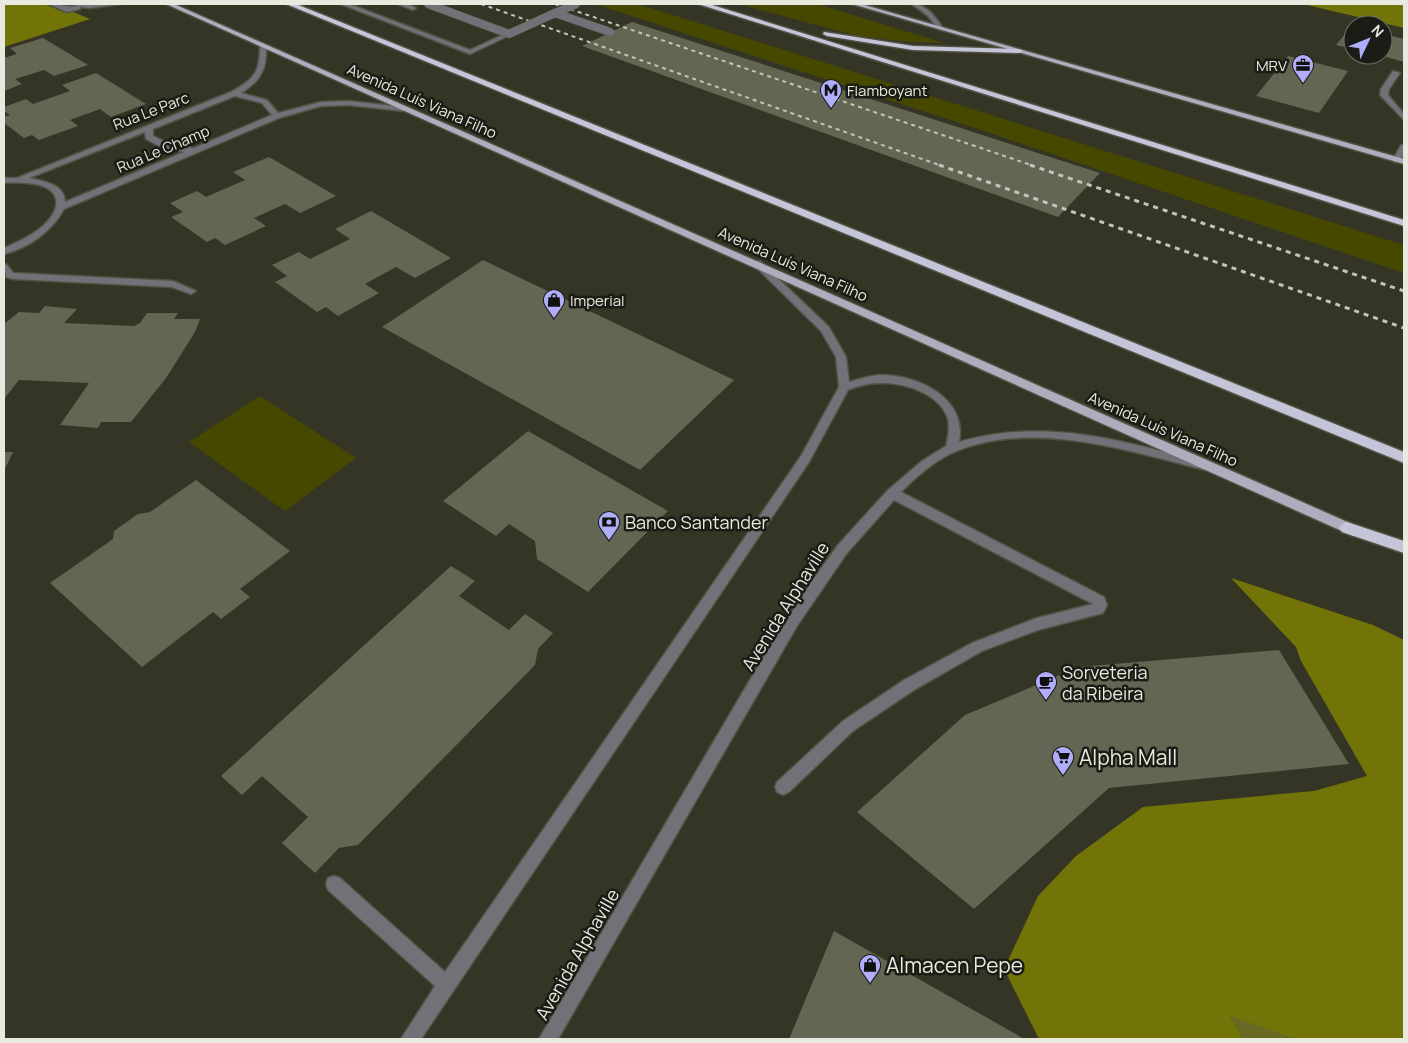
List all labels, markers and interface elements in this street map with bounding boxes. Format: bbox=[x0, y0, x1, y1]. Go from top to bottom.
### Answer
north arrow bbox=[1343, 15, 1393, 65]
text: N bbox=[1367, 21, 1388, 41]
office icon: MRV bbox=[1291, 53, 1315, 84]
place label: MRV bbox=[1256, 55, 1287, 76]
street label: Avenida Luís Viana Filho bbox=[344, 59, 500, 143]
metro station icon: Flamboyant bbox=[819, 78, 843, 109]
place label: Flamboyant bbox=[847, 80, 927, 101]
street label: Rua Le Parc bbox=[110, 87, 192, 135]
street label: Rua Le Champ bbox=[113, 120, 213, 178]
street label: Avenida Luís Viana Filho bbox=[715, 222, 871, 306]
shop icon: Imperial bbox=[542, 288, 566, 319]
place label: Imperial bbox=[570, 290, 625, 311]
street label: Avenida Luís Viana Filho bbox=[1085, 387, 1241, 471]
bank icon: Banco Santander bbox=[597, 510, 621, 541]
place label: Banco Santander bbox=[625, 510, 768, 534]
street label: Avenida Alphaville bbox=[736, 537, 834, 675]
place label: Sorveteria da Ribeira bbox=[1062, 660, 1148, 705]
cafe icon: Sorveteria da Ribeira bbox=[1034, 670, 1058, 701]
place label: Alpha Mall bbox=[1079, 743, 1177, 771]
supermarket icon: Alpha Mall bbox=[1051, 745, 1075, 776]
street label: Avenida Alphaville bbox=[530, 884, 624, 1024]
place label: Almacen Pepe bbox=[886, 951, 1023, 979]
shop icon: Almacen Pepe bbox=[858, 953, 882, 984]

